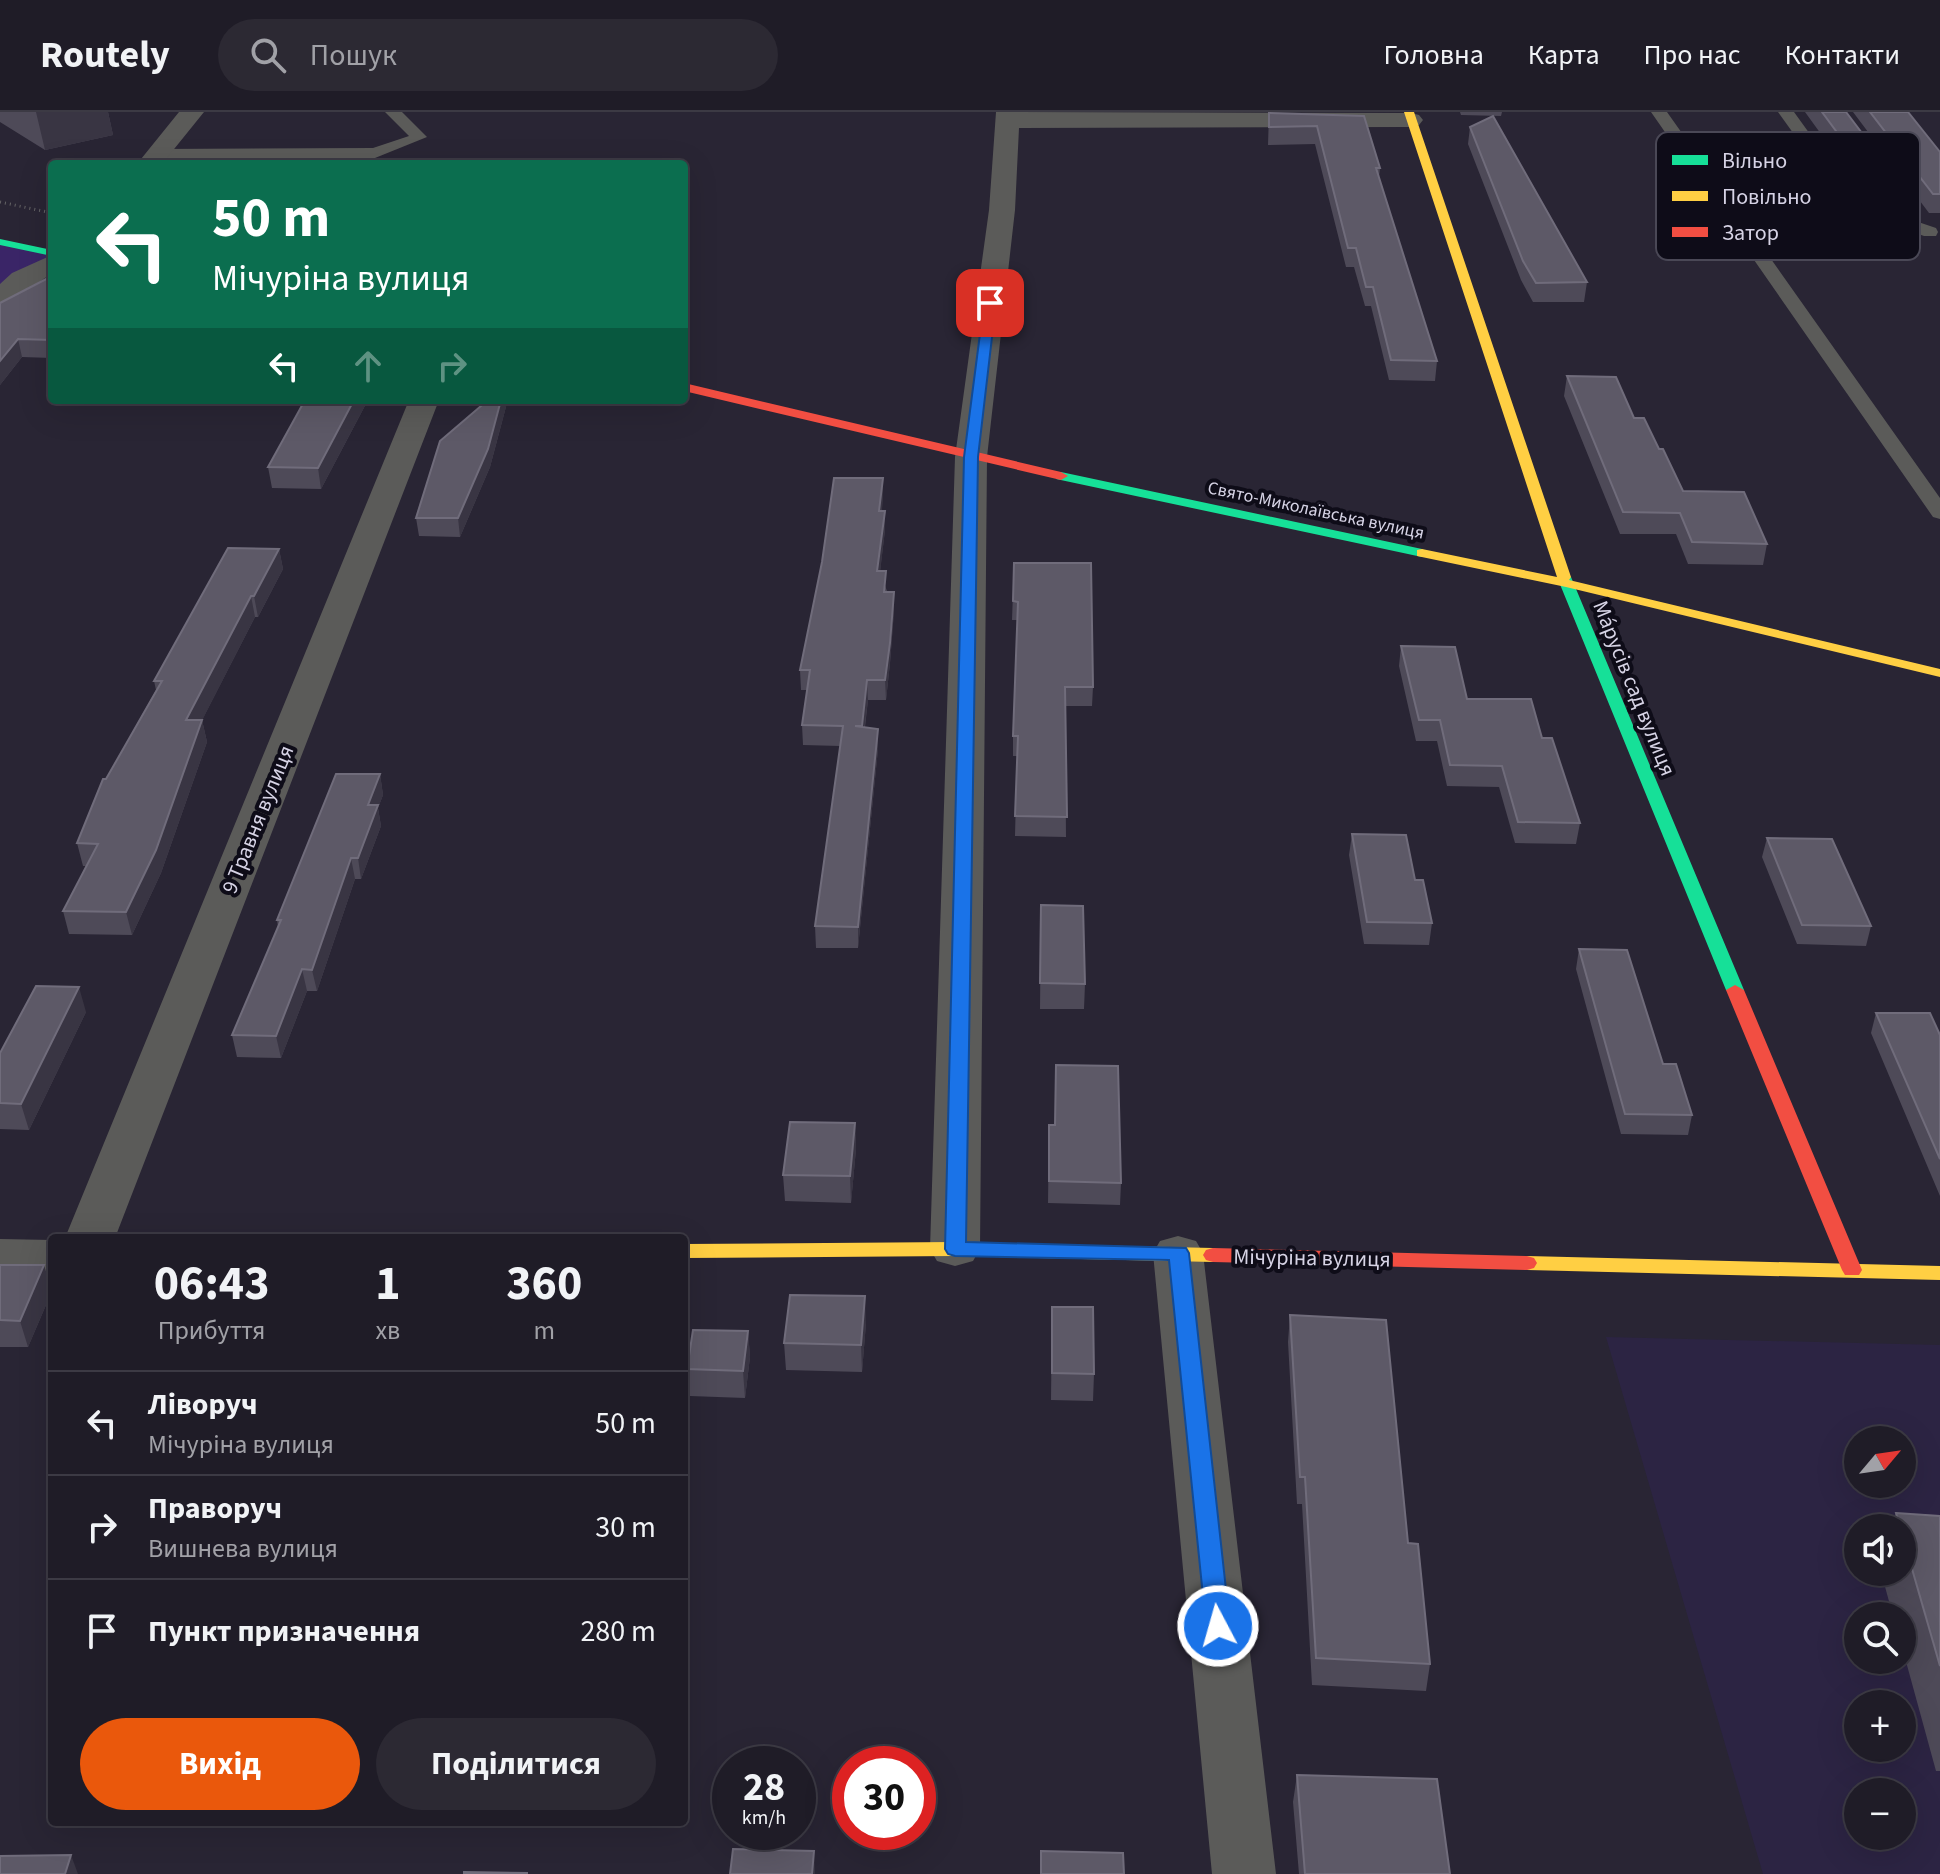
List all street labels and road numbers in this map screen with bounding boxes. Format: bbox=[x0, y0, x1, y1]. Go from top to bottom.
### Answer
street label: Свято-Миколаївська вулиця bbox=[1205, 475, 1426, 546]
street label: Мáрусів сад вулиця bbox=[1584, 596, 1684, 781]
street label: 9 Травня вулиця bbox=[214, 740, 302, 898]
street label: Мічуріна вулиця bbox=[1233, 1241, 1391, 1275]

